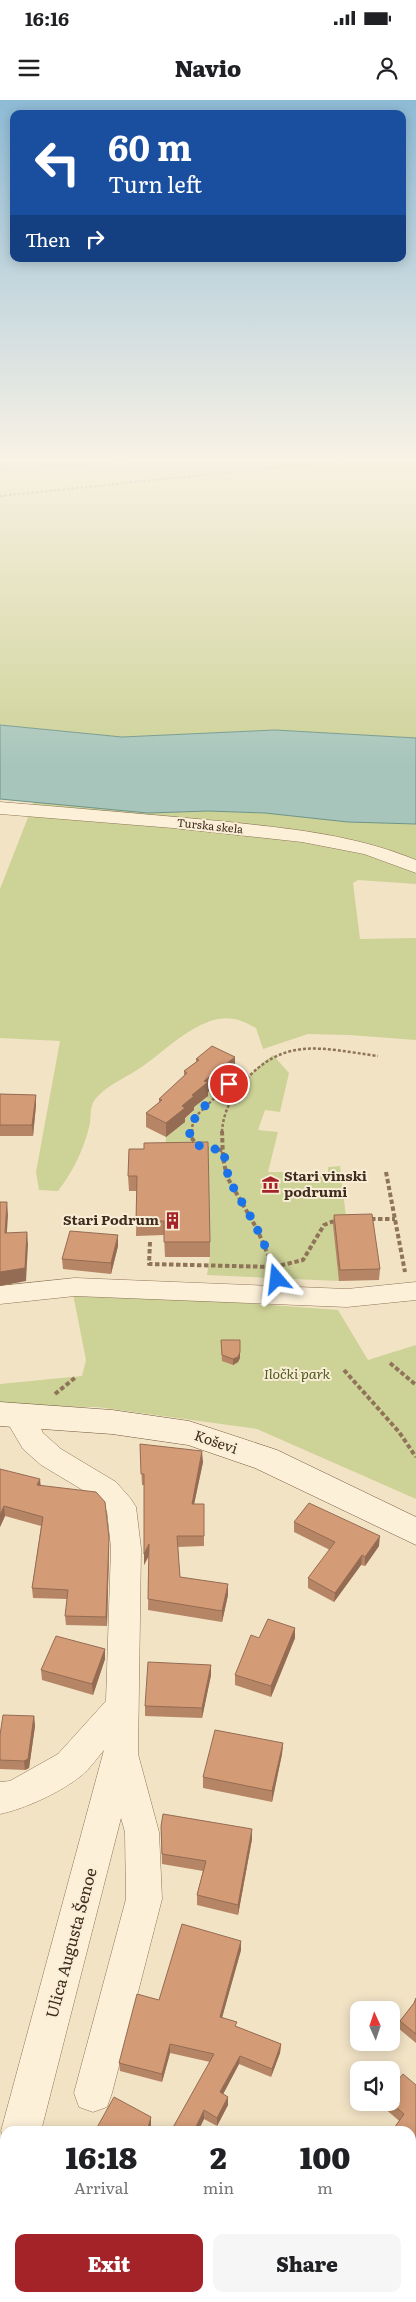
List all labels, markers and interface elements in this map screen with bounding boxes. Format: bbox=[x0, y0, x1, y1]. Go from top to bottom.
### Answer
text: 16:16 bbox=[25, 4, 69, 32]
text: Navio bbox=[175, 51, 241, 84]
icon: menu bbox=[15, 54, 43, 82]
icon: person bbox=[373, 54, 401, 82]
text: 60 m bbox=[108, 120, 192, 172]
icon: left bbox=[25, 130, 90, 195]
text: Turn left bbox=[108, 167, 202, 200]
text: Then bbox=[25, 225, 71, 253]
icon: right bbox=[81, 225, 109, 253]
street label: Turska skela bbox=[176, 814, 244, 836]
pin bbox=[208, 1063, 250, 1105]
icon: arrive bbox=[215, 1070, 243, 1098]
place label: Stari vinski podrumi bbox=[284, 1165, 367, 1201]
museum icon: Stari vinski podrumi bbox=[260, 1174, 280, 1194]
place label: Stari Podrum bbox=[63, 1209, 159, 1229]
building icon: Stari Podrum bbox=[163, 1210, 183, 1230]
position arrow bbox=[250, 1252, 302, 1304]
park label: Iločki park bbox=[264, 1363, 331, 1383]
street label: Koševi bbox=[192, 1424, 241, 1458]
street label: Ulica Augusta Šenoe bbox=[38, 1865, 102, 2021]
north arrow bbox=[350, 2001, 400, 2051]
map controls bbox=[350, 2001, 400, 2111]
button: sound bbox=[350, 2061, 400, 2111]
text: 16:18 bbox=[66, 2134, 137, 2178]
text: 2 bbox=[210, 2134, 227, 2178]
text: 100 bbox=[300, 2134, 350, 2178]
text: Arrival bbox=[74, 2175, 129, 2199]
text: min bbox=[203, 2175, 234, 2199]
text: m bbox=[317, 2175, 333, 2199]
button: Exit bbox=[15, 2234, 203, 2292]
button: Share bbox=[213, 2234, 401, 2292]

